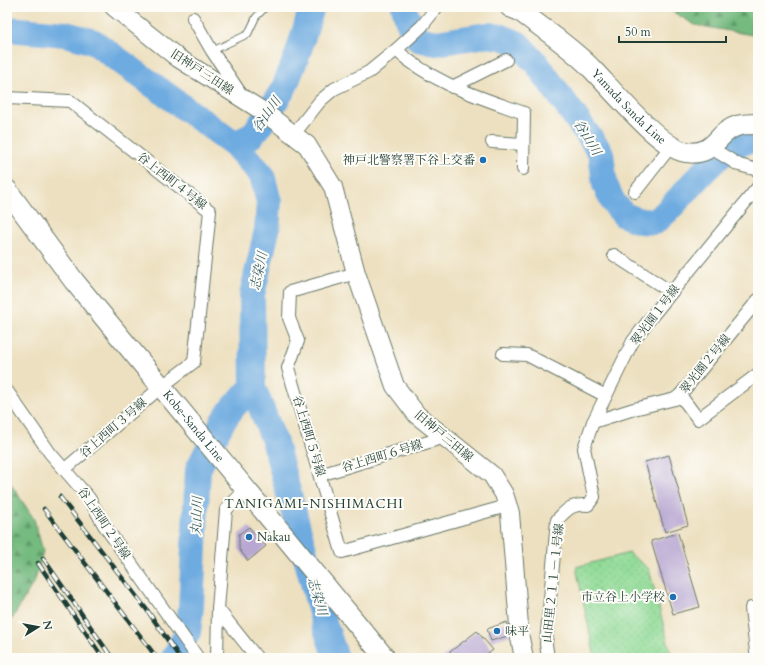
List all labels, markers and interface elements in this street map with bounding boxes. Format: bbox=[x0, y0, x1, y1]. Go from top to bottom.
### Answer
scale bar bbox=[619, 18, 726, 44]
text: 50 m bbox=[625, 24, 652, 40]
street label: 旧神戸三田線 bbox=[167, 46, 237, 98]
street label: Yamada Sanda Line bbox=[588, 65, 669, 148]
water label: 谷山川 bbox=[248, 92, 287, 136]
water label: 谷山川 bbox=[569, 116, 606, 161]
street label: 谷上西町４号線 bbox=[134, 149, 210, 213]
place label: 神戸北警察署下谷上交番 bbox=[343, 152, 475, 168]
marker: 神戸北警察署下谷上交番 bbox=[478, 155, 488, 165]
water label: 志染川 bbox=[246, 248, 272, 292]
street label: 翠光園１号線 bbox=[627, 281, 683, 349]
street label: 翠光園２号線 bbox=[676, 331, 734, 397]
street label: Kobe-Sanda Line bbox=[159, 387, 228, 465]
street label: 谷上西町５号線 bbox=[289, 393, 329, 479]
street label: 谷上西町３号線 bbox=[76, 394, 150, 462]
street label: 旧神戸三田線 bbox=[411, 407, 477, 465]
street label: 谷上西町６号線 bbox=[339, 436, 425, 476]
street label: 谷上西町２号線 bbox=[74, 484, 134, 562]
water label: 丸山川 bbox=[187, 494, 207, 536]
district label: TANIGAMI-NISHIMACHI bbox=[224, 495, 404, 513]
street label: 山田里２１１－１号線 bbox=[539, 522, 567, 644]
place label: Nakau bbox=[257, 529, 291, 545]
marker: Nakau bbox=[244, 532, 254, 542]
water label: 志染川 bbox=[303, 575, 332, 619]
place label: 市立谷上小学校 bbox=[581, 589, 665, 605]
marker: 市立谷上小学校 bbox=[668, 592, 678, 602]
north arrow bbox=[18, 607, 58, 647]
text: N bbox=[39, 619, 56, 632]
place label: 味平 bbox=[505, 623, 529, 639]
marker: 味平 bbox=[492, 626, 502, 636]

